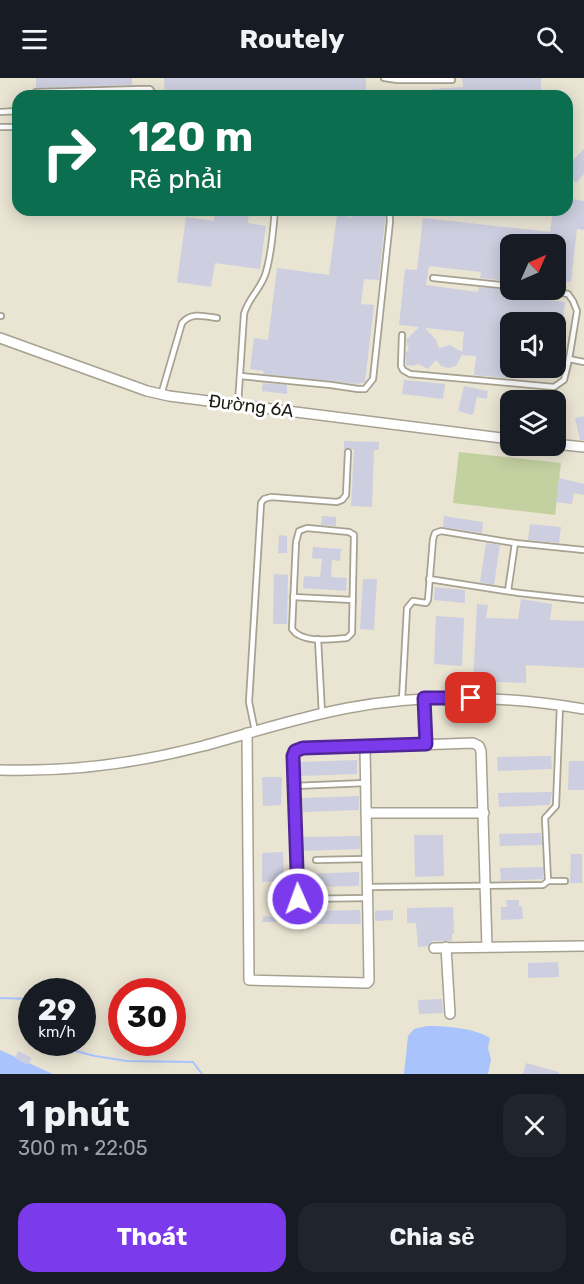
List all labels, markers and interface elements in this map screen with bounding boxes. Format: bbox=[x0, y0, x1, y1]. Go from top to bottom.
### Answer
icon: menu bbox=[18, 23, 51, 56]
text: Routely bbox=[240, 23, 344, 55]
icon: search bbox=[533, 23, 566, 56]
text: 120 m bbox=[129, 112, 253, 162]
icon: right bbox=[30, 114, 108, 192]
text: Rẽ phải bbox=[129, 163, 222, 195]
north arrow bbox=[500, 234, 566, 300]
map controls bbox=[500, 234, 566, 456]
button: sound bbox=[500, 312, 566, 378]
street label: Đường 6A bbox=[207, 390, 295, 422]
button: layers bbox=[500, 390, 566, 456]
pin bbox=[445, 672, 496, 723]
icon: arrive bbox=[454, 681, 487, 714]
position arrow bbox=[266, 867, 330, 931]
speed limit sign: 30 bbox=[108, 978, 186, 1056]
text: 29 bbox=[38, 992, 76, 1028]
text: km/h bbox=[38, 1023, 76, 1041]
text: 1 phút bbox=[18, 1092, 130, 1135]
button: close bbox=[503, 1094, 566, 1157]
text: 300 m · 22:05 bbox=[18, 1136, 148, 1160]
button: Thoát bbox=[18, 1203, 286, 1272]
button: Chia sẻ bbox=[298, 1203, 566, 1272]

